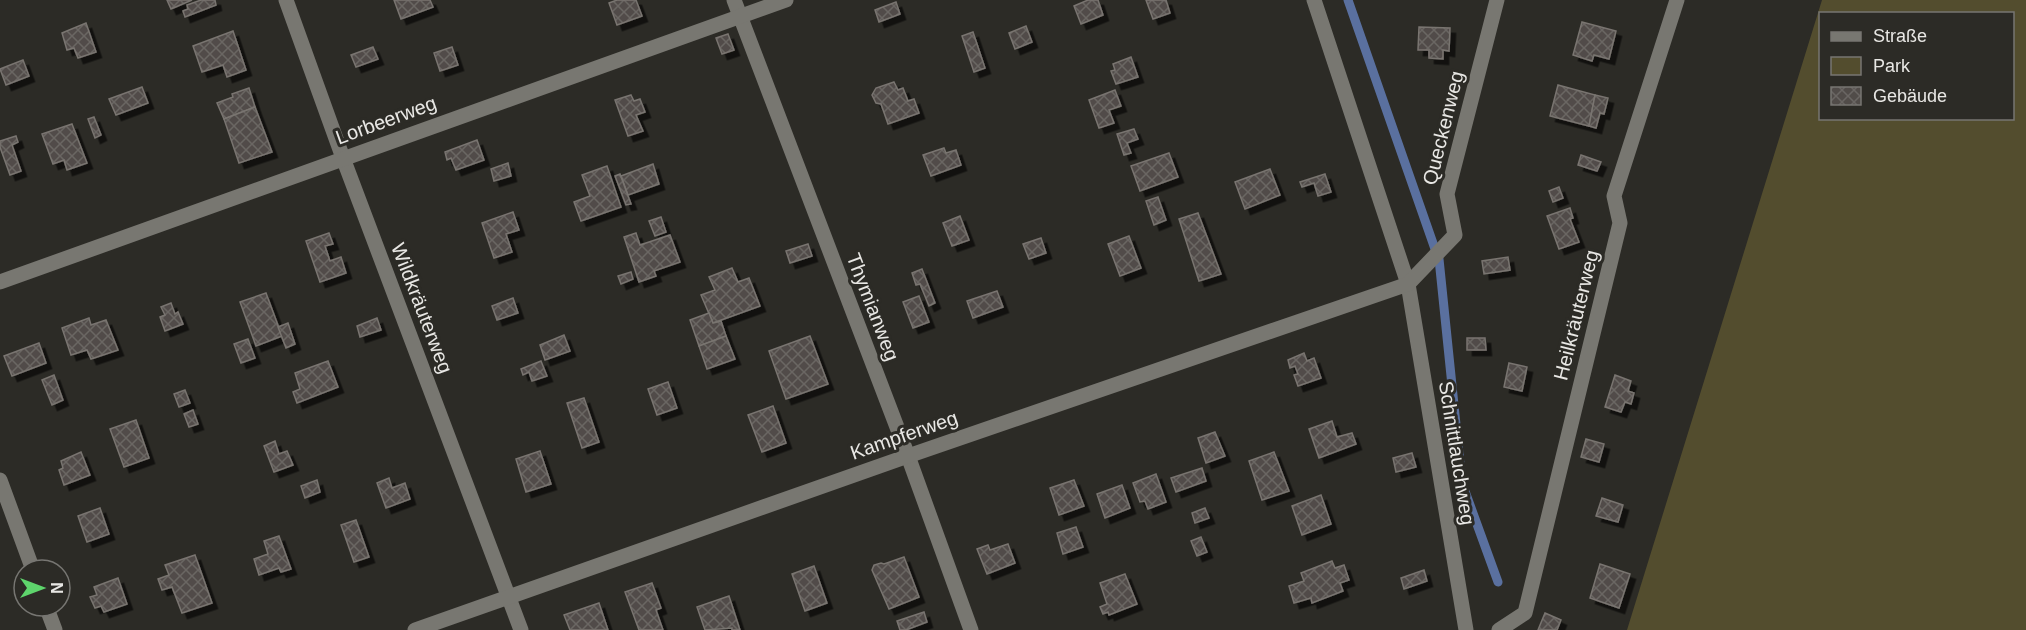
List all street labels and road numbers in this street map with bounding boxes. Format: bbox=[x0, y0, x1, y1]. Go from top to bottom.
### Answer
street label: Queckenweg bbox=[1418, 69, 1468, 187]
street label: Lorbeerweg bbox=[333, 92, 439, 148]
street label: Wildkräuterweg bbox=[387, 240, 457, 376]
street label: Heilkräuterweg bbox=[1549, 248, 1603, 382]
street label: Thymianweg bbox=[842, 250, 904, 364]
street label: Schnittlauchweg bbox=[1435, 379, 1479, 527]
street label: Kampferweg bbox=[847, 406, 961, 464]

